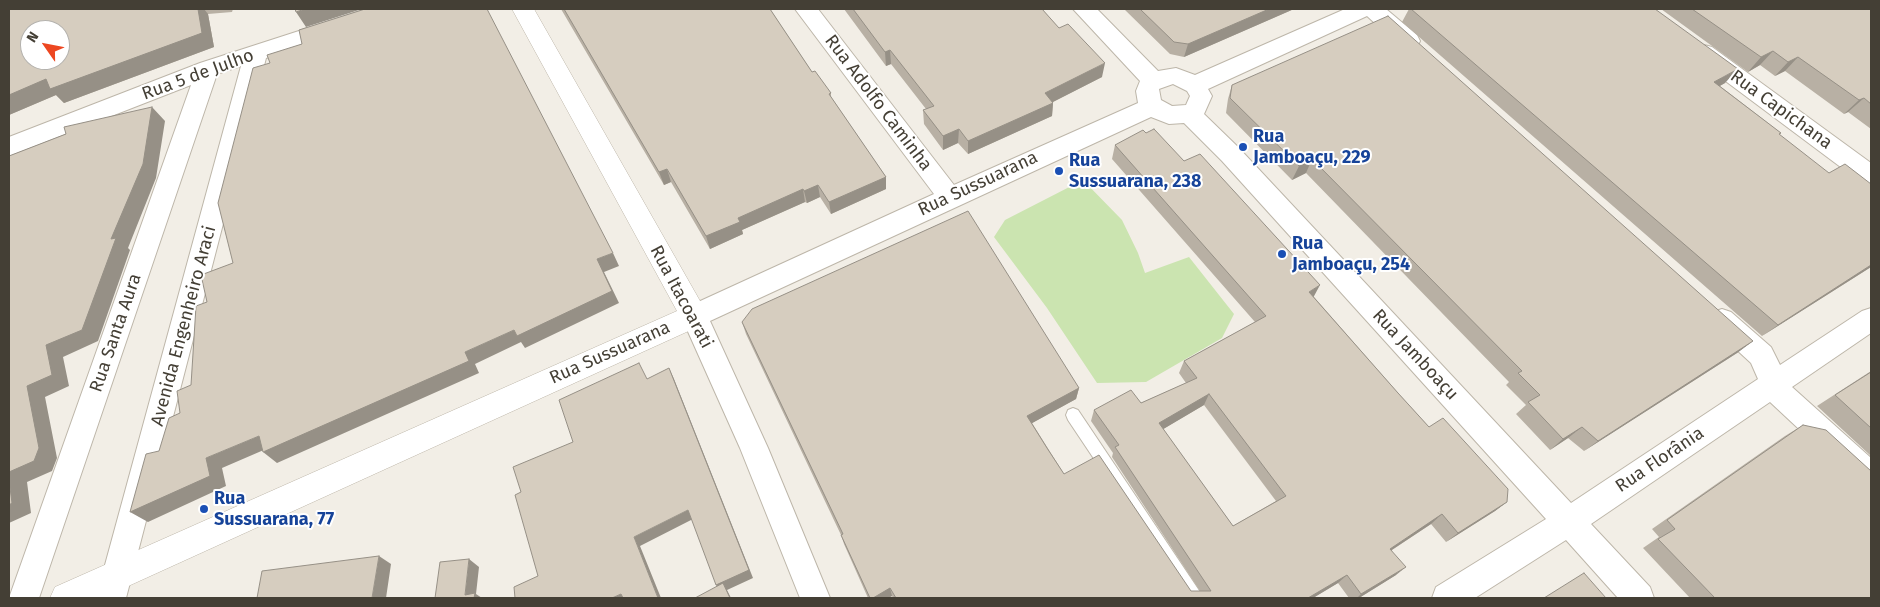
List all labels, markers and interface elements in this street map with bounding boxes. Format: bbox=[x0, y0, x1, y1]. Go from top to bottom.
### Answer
north arrow bbox=[20, 20, 70, 70]
text: N bbox=[23, 29, 42, 46]
street label: Rua Adolfo Caminha bbox=[820, 31, 936, 175]
street label: Rua 5 de Julho bbox=[139, 45, 257, 105]
street label: Rua Capichana bbox=[1726, 66, 1836, 154]
place label: Rua Jamboaçu, 229 bbox=[1253, 126, 1371, 168]
marker: Rua Jamboaçu, 229 bbox=[1237, 141, 1249, 153]
street label: Rua Sussuarana bbox=[915, 147, 1041, 221]
place label: Rua Sussuarana, 238 bbox=[1069, 150, 1201, 192]
marker: Rua Sussuarana, 238 bbox=[1053, 165, 1065, 177]
street label: Avenida Engenheiro Araci bbox=[147, 223, 221, 429]
place label: Rua Jamboaçu, 254 bbox=[1292, 233, 1410, 276]
street label: Rua Itacoarati bbox=[645, 242, 717, 352]
marker: Rua Jamboaçu, 254 bbox=[1276, 248, 1288, 260]
street label: Rua Santa Aura bbox=[86, 271, 146, 395]
street label: Rua Jamboaçu bbox=[1367, 305, 1463, 405]
street label: Rua Sussuarana bbox=[546, 317, 674, 389]
street label: Rua Florânia bbox=[1612, 423, 1708, 497]
place label: Rua Sussuarana, 77 bbox=[214, 488, 334, 530]
marker: Rua Sussuarana, 77 bbox=[198, 503, 210, 515]

